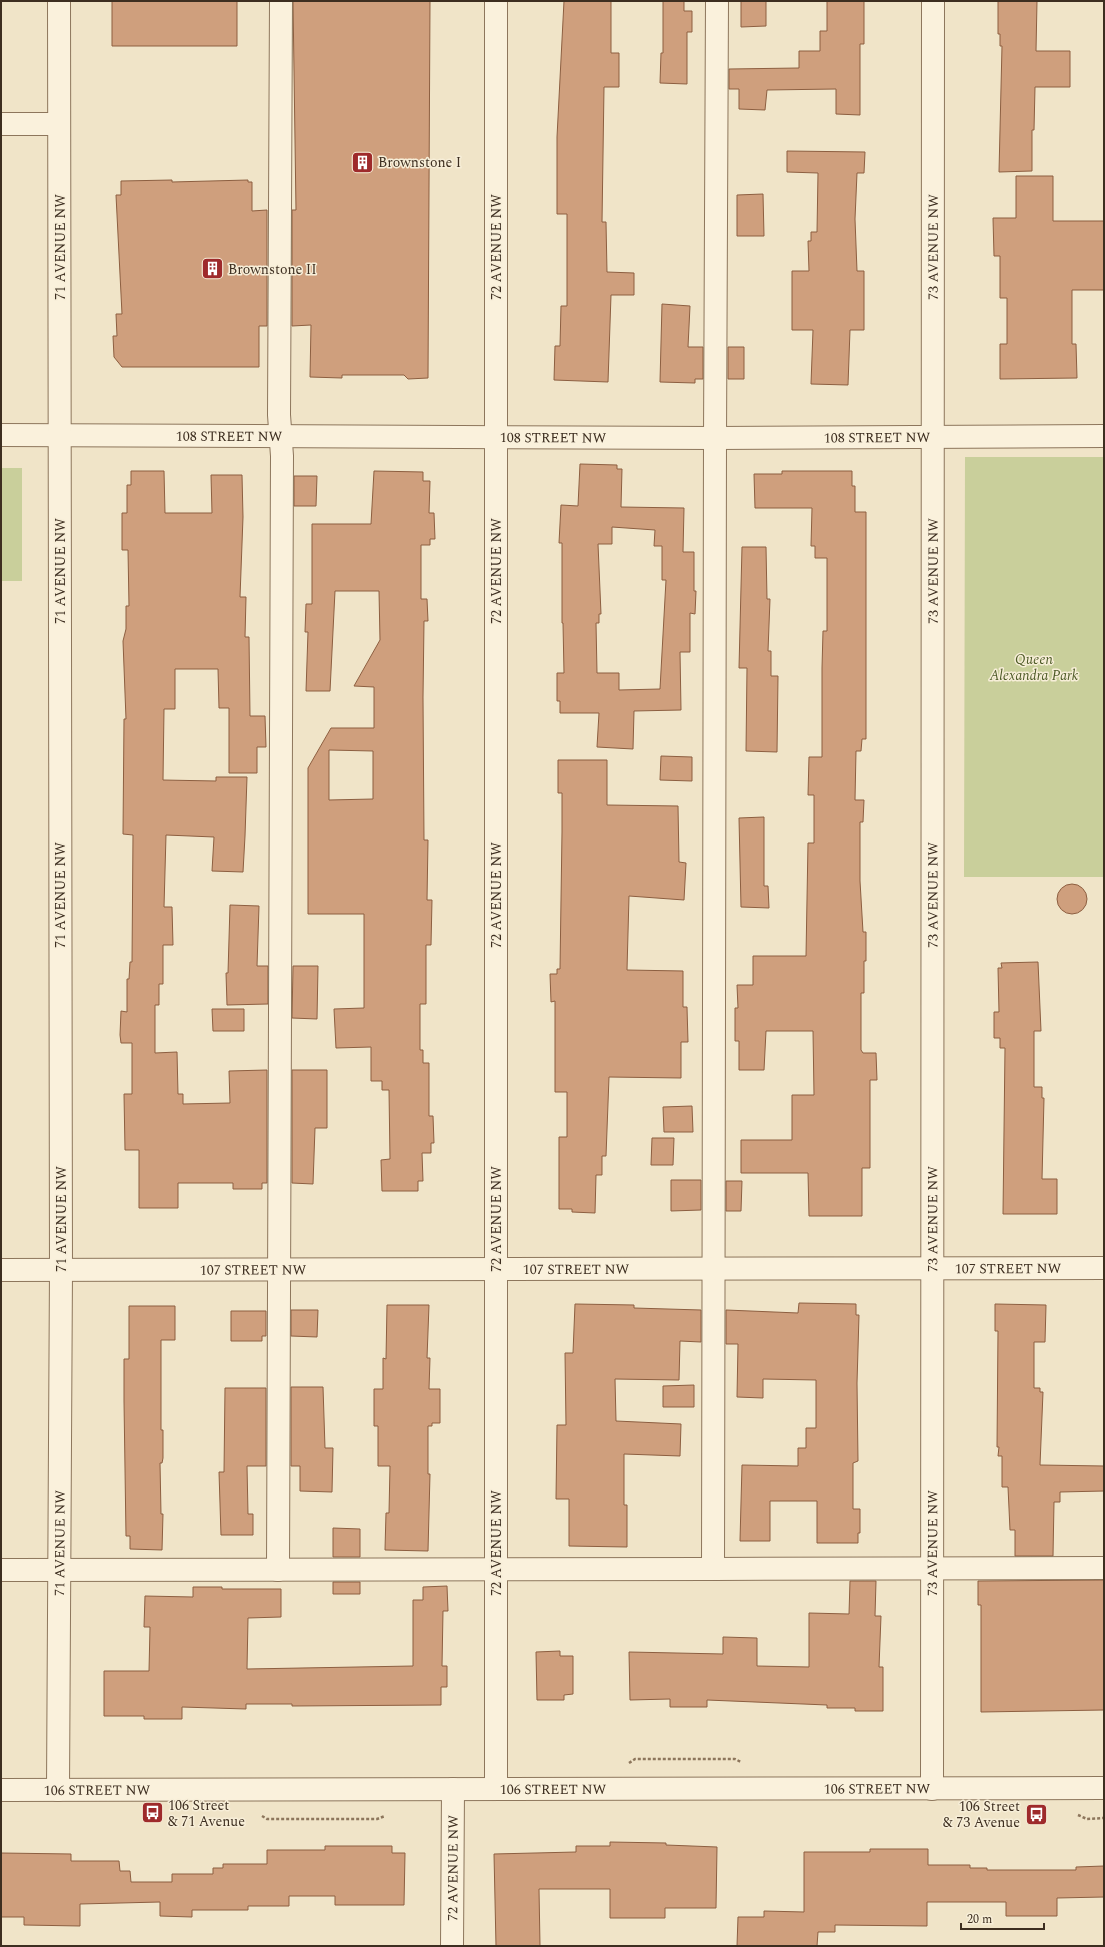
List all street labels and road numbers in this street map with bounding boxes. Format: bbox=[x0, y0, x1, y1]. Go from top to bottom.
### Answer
street label: 71 AVENUE NW bbox=[50, 194, 71, 300]
street label: 72 AVENUE NW bbox=[486, 194, 507, 300]
street label: 73 AVENUE NW bbox=[922, 194, 943, 300]
street label: 108 STREET NW bbox=[176, 425, 283, 447]
street label: 108 STREET NW bbox=[824, 426, 931, 448]
street label: 108 STREET NW bbox=[500, 427, 607, 448]
street label: 71 AVENUE NW bbox=[50, 518, 71, 624]
street label: 72 AVENUE NW bbox=[486, 518, 507, 624]
street label: 73 AVENUE NW bbox=[922, 518, 943, 624]
street label: 71 AVENUE NW bbox=[50, 842, 71, 948]
street label: 72 AVENUE NW bbox=[486, 842, 507, 948]
street label: 73 AVENUE NW bbox=[922, 842, 943, 948]
street label: 71 AVENUE NW bbox=[51, 1166, 72, 1272]
street label: 72 AVENUE NW bbox=[486, 1166, 507, 1272]
street label: 73 AVENUE NW bbox=[922, 1166, 943, 1272]
street label: 107 STREET NW bbox=[523, 1258, 630, 1280]
street label: 107 STREET NW bbox=[955, 1258, 1062, 1279]
street label: 107 STREET NW bbox=[200, 1259, 307, 1280]
street label: 71 AVENUE NW bbox=[49, 1490, 70, 1596]
street label: 72 AVENUE NW bbox=[486, 1490, 507, 1596]
street label: 73 AVENUE NW bbox=[922, 1490, 943, 1596]
street label: 106 STREET NW bbox=[500, 1778, 607, 1800]
street label: 106 STREET NW bbox=[824, 1778, 931, 1799]
street label: 106 STREET NW bbox=[44, 1779, 151, 1800]
street label: 72 AVENUE NW bbox=[442, 1815, 463, 1921]

